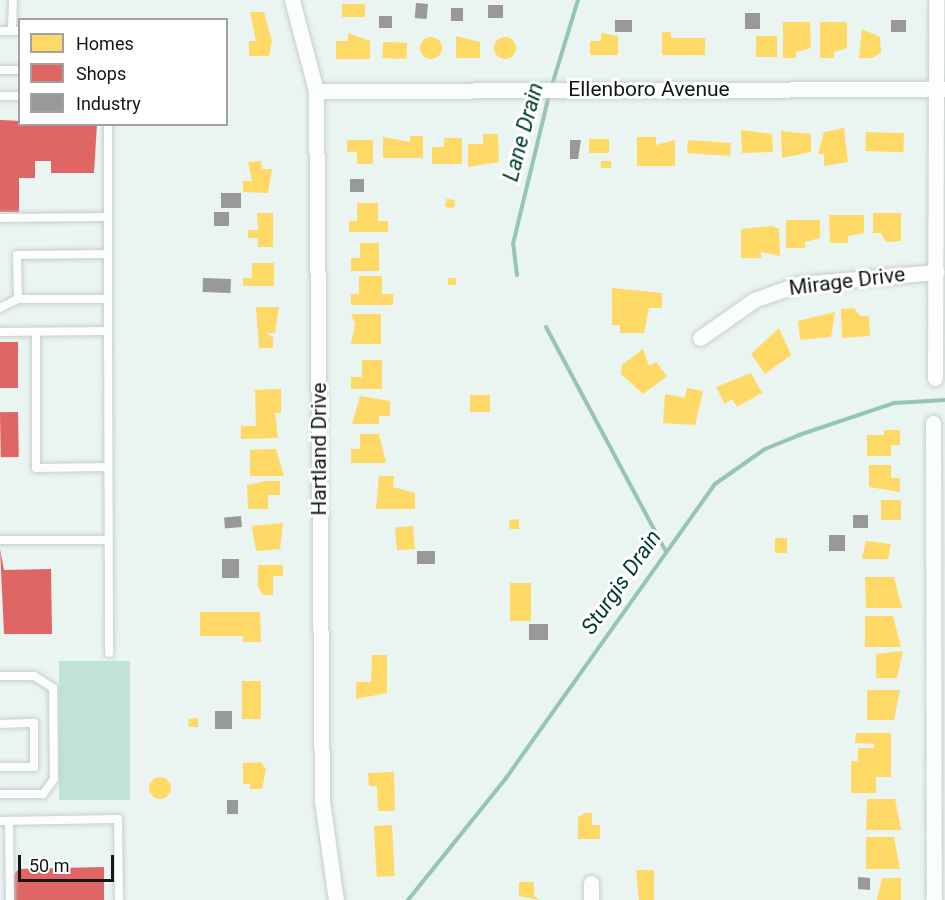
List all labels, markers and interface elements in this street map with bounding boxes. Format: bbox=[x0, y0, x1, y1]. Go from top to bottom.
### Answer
legend bbox=[18, 18, 228, 126]
text: Homes bbox=[76, 33, 134, 54]
text: Shops bbox=[76, 63, 126, 84]
street label: Ellenboro Avenue bbox=[568, 76, 730, 102]
water label: Lane Drain bbox=[497, 80, 549, 184]
text: Industry bbox=[76, 93, 141, 114]
street label: Mirage Drive bbox=[787, 261, 907, 301]
street label: Hartland Drive bbox=[306, 382, 332, 516]
water label: Sturgis Drain bbox=[575, 525, 667, 639]
scale bar bbox=[21, 843, 117, 881]
text: 50 m bbox=[29, 855, 69, 876]

